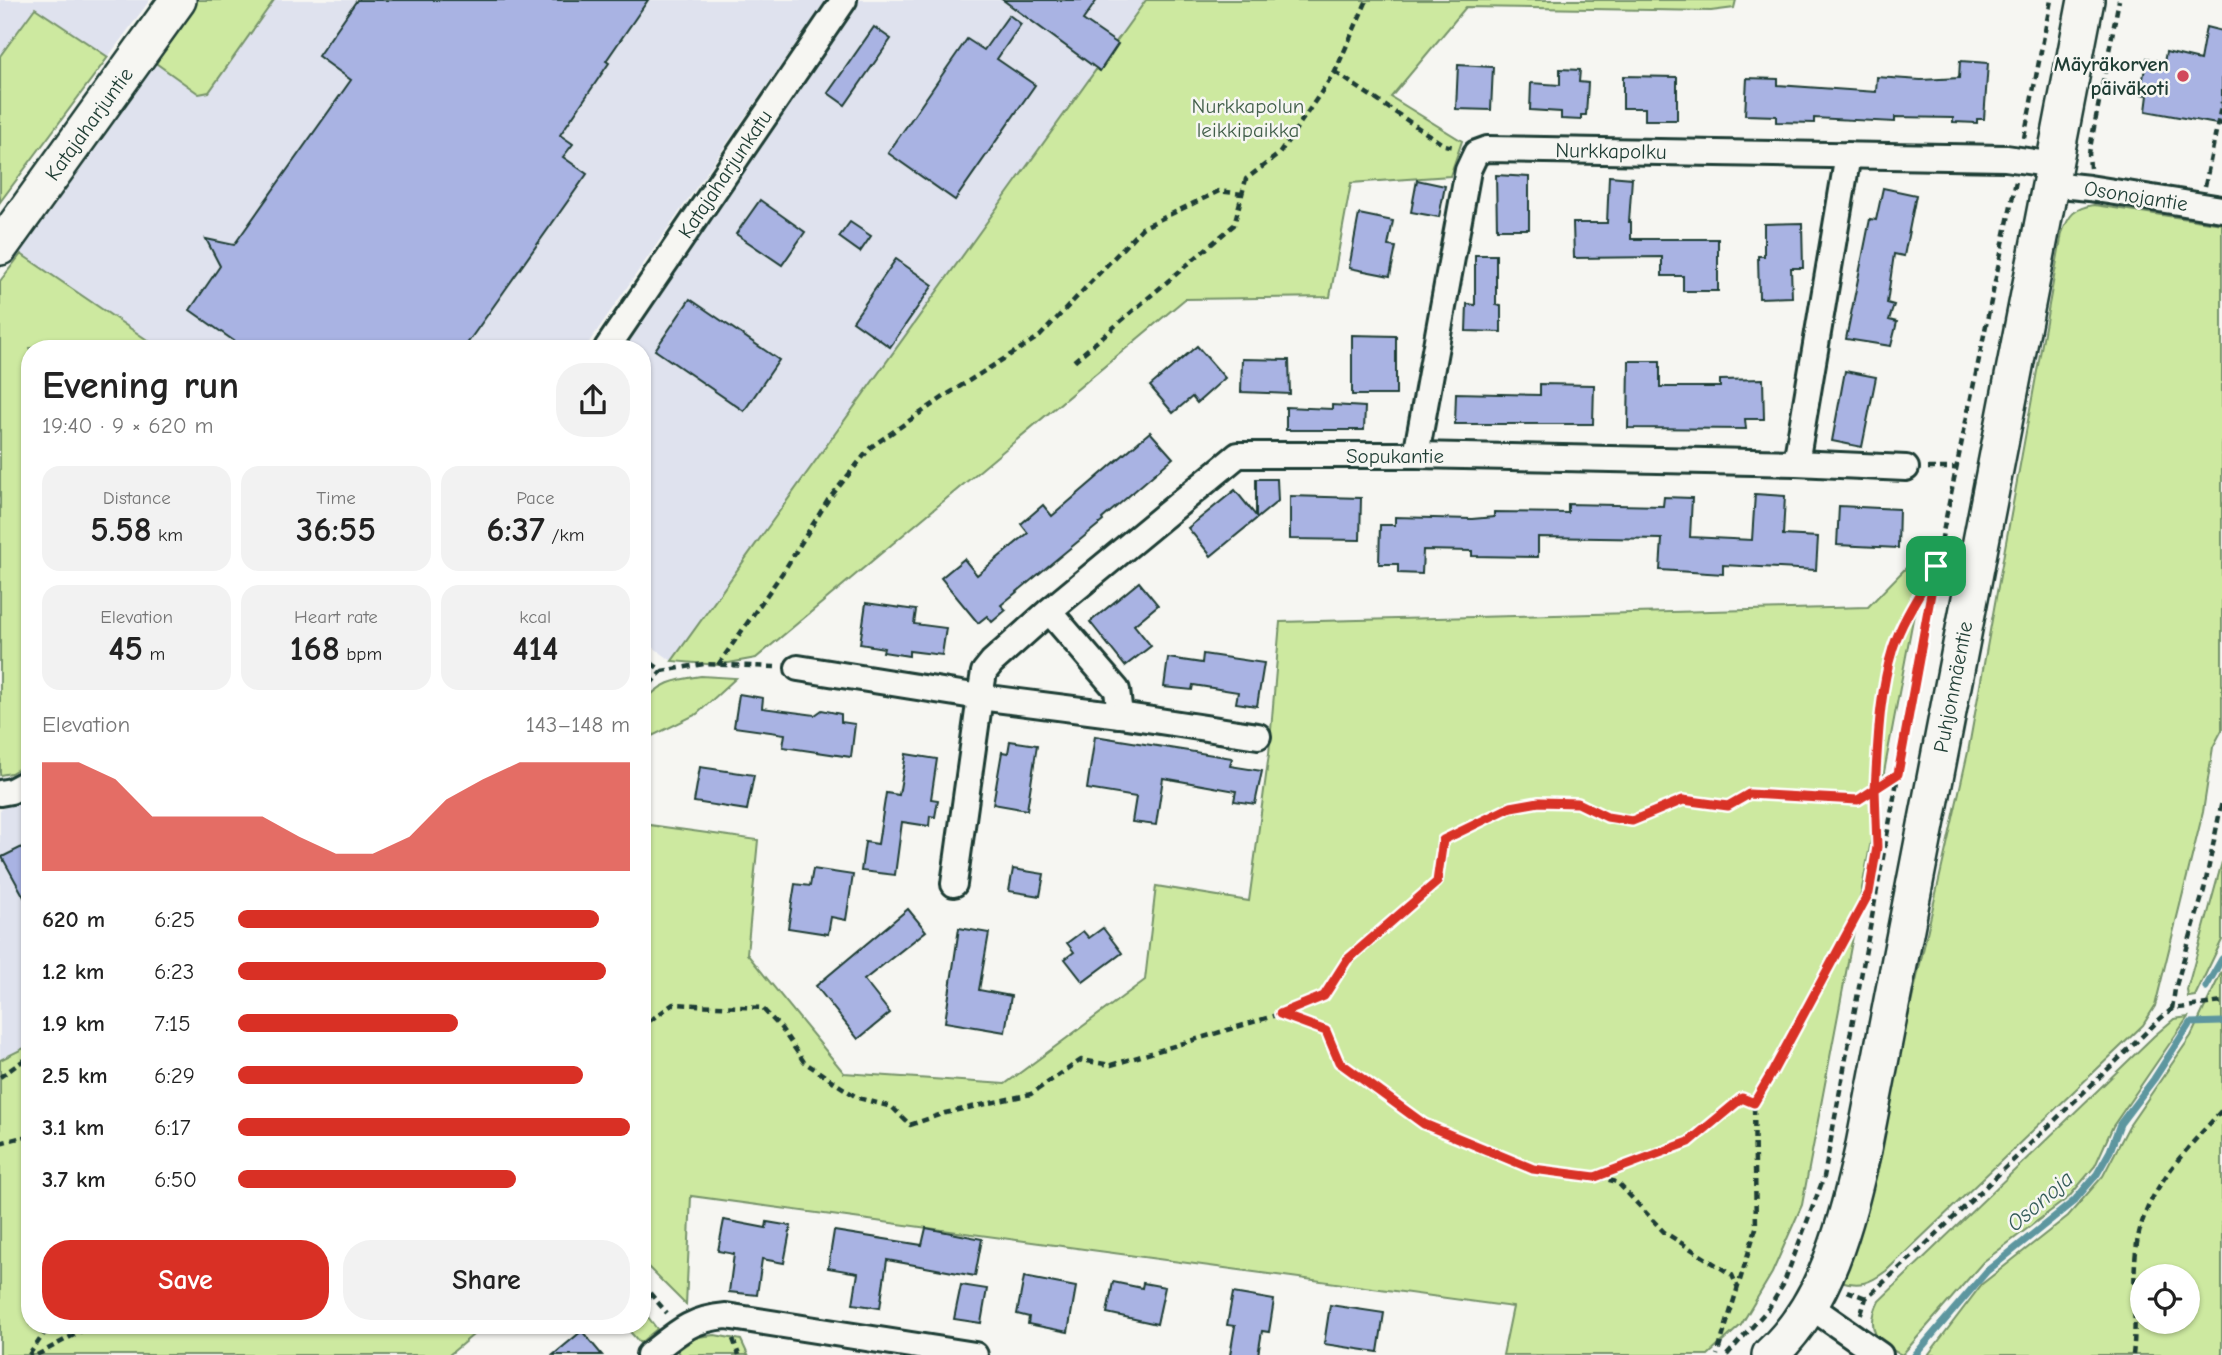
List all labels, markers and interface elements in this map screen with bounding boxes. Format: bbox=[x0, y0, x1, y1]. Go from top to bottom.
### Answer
place label: Mäyräkorven päiväkoti bbox=[2054, 52, 2169, 100]
street label: Katajaharjuntie bbox=[40, 63, 138, 185]
marker: Mäyräkorven päiväkoti bbox=[2175, 68, 2191, 84]
park label: Nurkkapolun leikkipaikka bbox=[1192, 94, 1304, 142]
street label: Katajaharjunkatu bbox=[673, 105, 777, 243]
street label: Nurkkapolku bbox=[1555, 138, 1667, 164]
street label: Osonojantie bbox=[2082, 176, 2190, 216]
button: share bbox=[556, 363, 630, 437]
text: Evening run bbox=[42, 364, 239, 408]
text: 19:40 · 9 × 620 m bbox=[42, 412, 213, 439]
street label: Sopukantie bbox=[1346, 444, 1444, 468]
text: Distance bbox=[103, 487, 171, 509]
text: Time bbox=[316, 487, 356, 509]
text: Pace bbox=[516, 487, 554, 509]
text: 5.58 bbox=[90, 509, 152, 550]
text: 36:55 bbox=[296, 509, 376, 550]
text: 6:37 bbox=[486, 509, 545, 550]
text: km bbox=[152, 524, 183, 546]
text: /km bbox=[545, 524, 584, 546]
pin bbox=[1906, 536, 1966, 596]
icon: arrive bbox=[1917, 547, 1955, 585]
text: Elevation bbox=[100, 606, 173, 628]
text: Heart rate bbox=[294, 606, 378, 628]
text: kcal bbox=[519, 606, 551, 628]
street label: Puhjonmäentie bbox=[1929, 619, 1977, 755]
text: 45 bbox=[108, 628, 143, 669]
text: 168 bbox=[290, 628, 340, 669]
text: 414 bbox=[512, 628, 558, 669]
text: m bbox=[143, 643, 165, 665]
text: bpm bbox=[340, 643, 382, 665]
text: Elevation bbox=[42, 711, 130, 738]
text: 143–148 m bbox=[526, 711, 630, 738]
text: 620 m bbox=[42, 906, 105, 933]
text: 6:25 bbox=[154, 906, 195, 933]
text: 1.2 km bbox=[42, 958, 104, 985]
text: 6:23 bbox=[154, 958, 194, 985]
text: 1.9 km bbox=[42, 1010, 105, 1037]
text: 7:15 bbox=[154, 1010, 191, 1037]
text: 2.5 km bbox=[42, 1062, 108, 1089]
text: 6:29 bbox=[154, 1062, 195, 1089]
text: 3.1 km bbox=[42, 1114, 104, 1141]
text: 6:17 bbox=[154, 1114, 191, 1141]
water label: Osonoja bbox=[2001, 1165, 2079, 1237]
text: 3.7 km bbox=[42, 1166, 106, 1193]
text: 6:50 bbox=[154, 1166, 197, 1193]
button: Save bbox=[42, 1240, 329, 1320]
button: Share bbox=[343, 1240, 630, 1320]
map controls bbox=[2130, 1264, 2200, 1334]
button: locate bbox=[2130, 1264, 2200, 1334]

